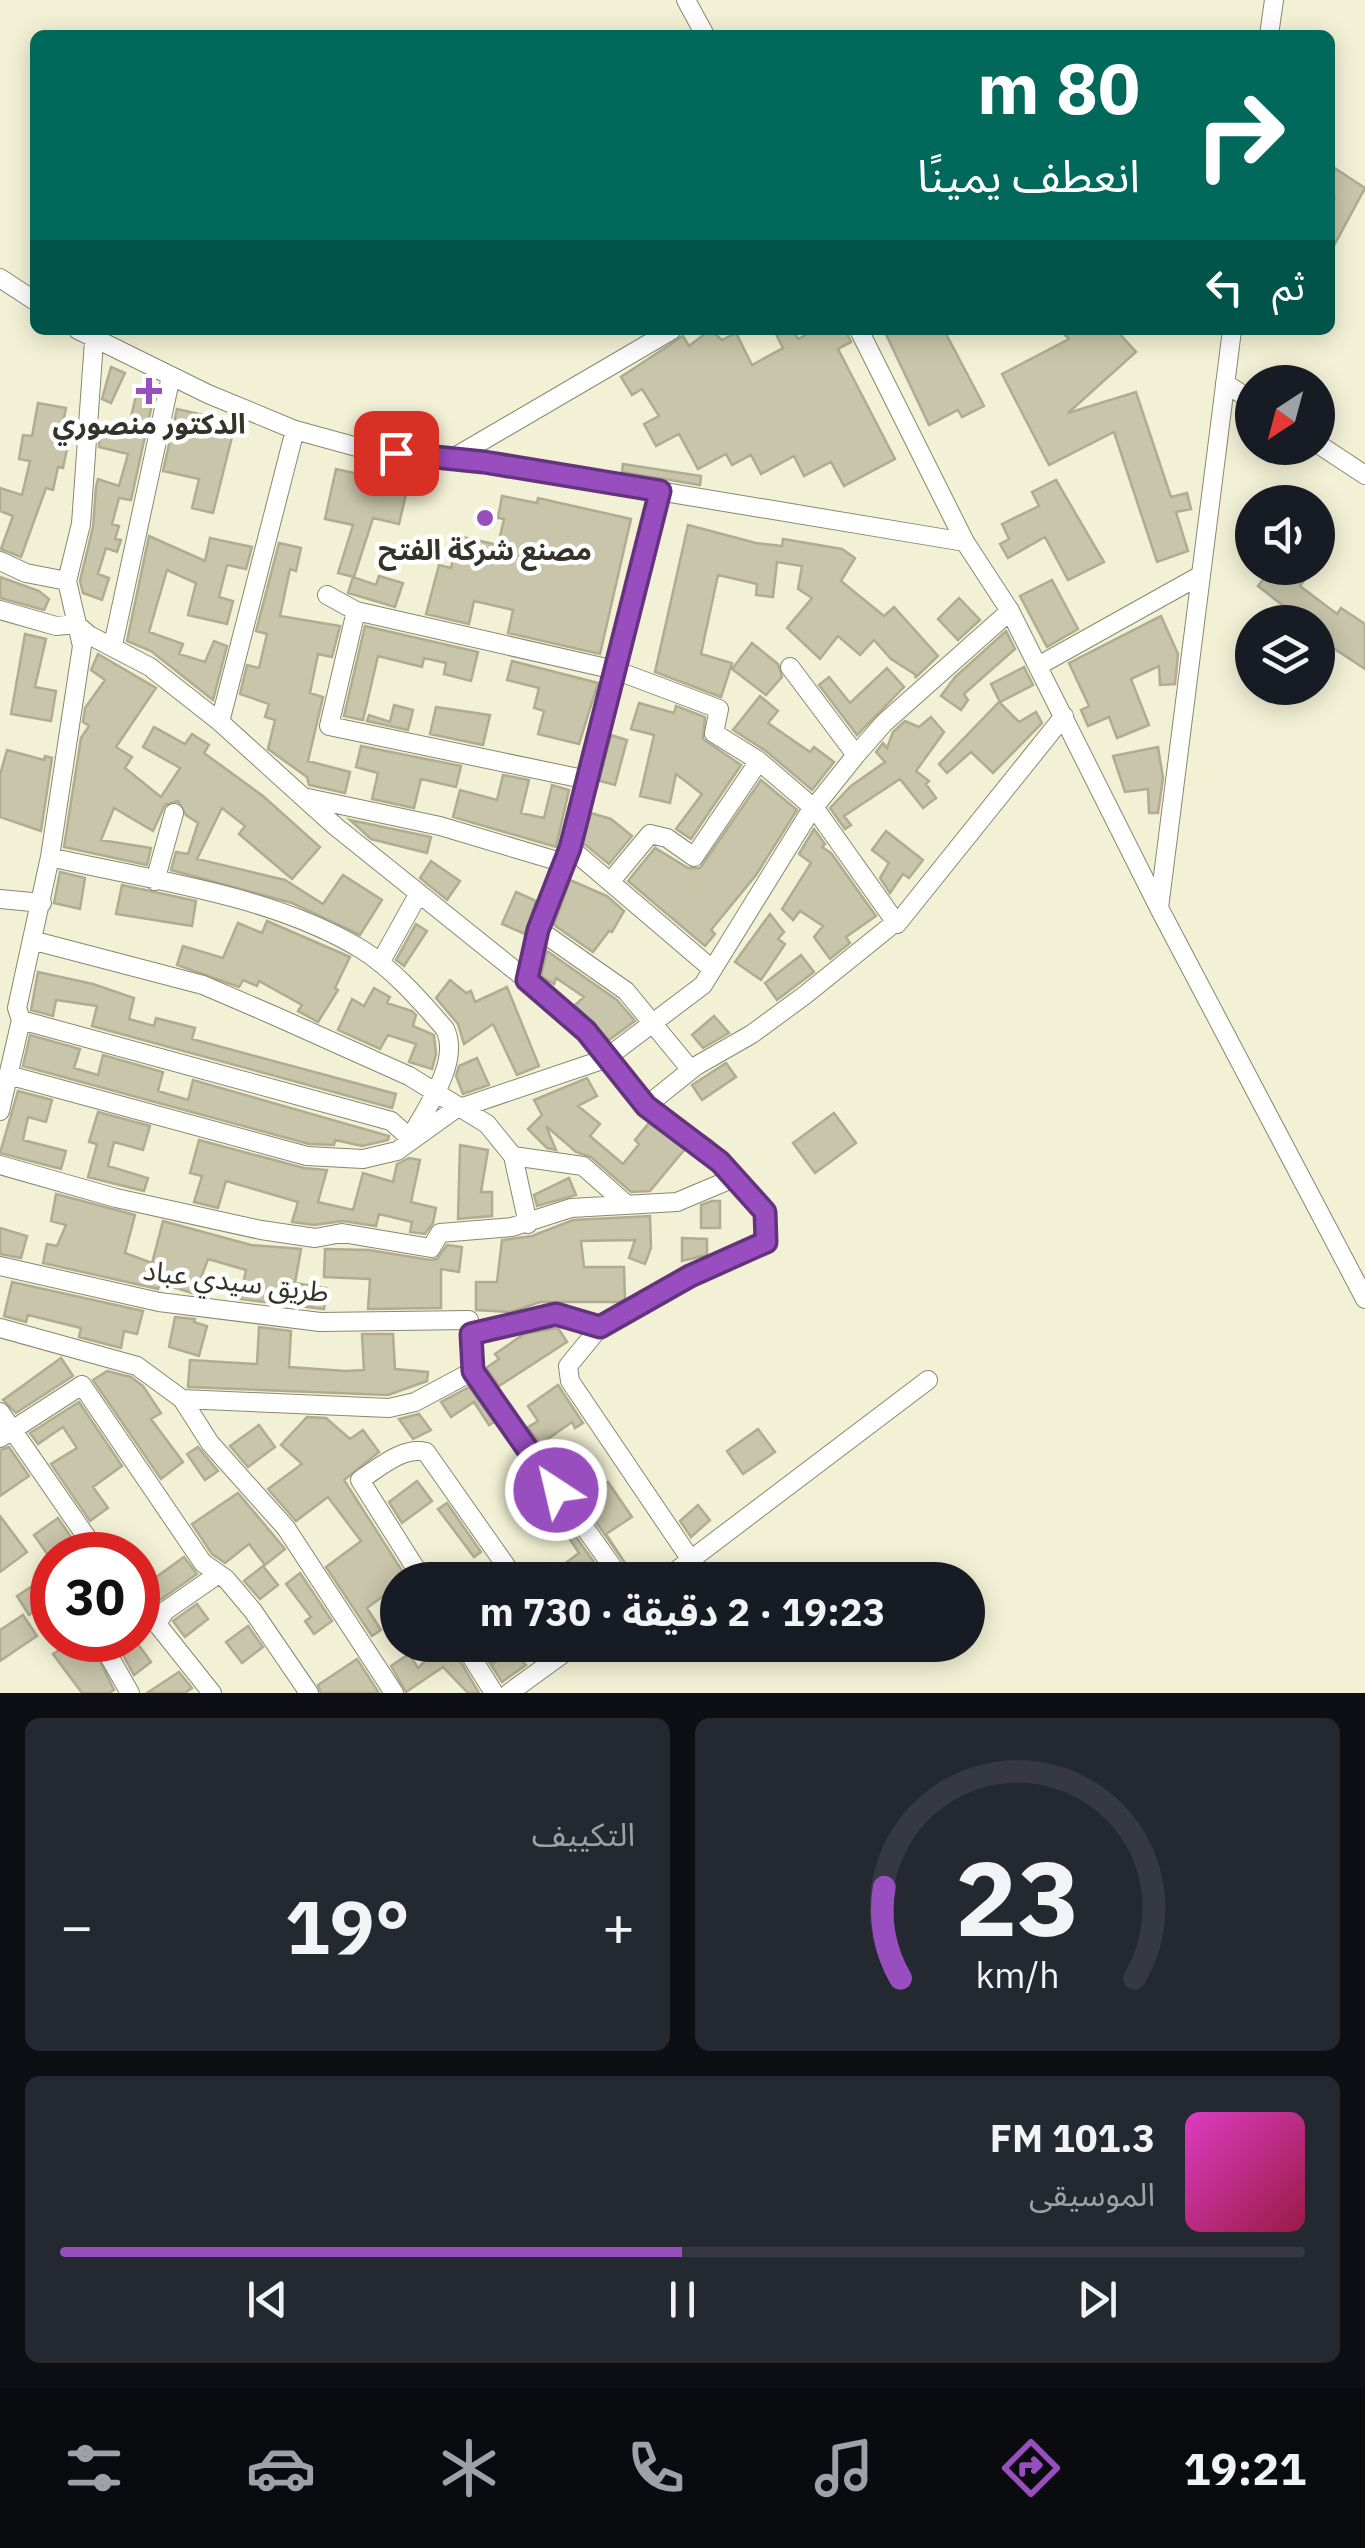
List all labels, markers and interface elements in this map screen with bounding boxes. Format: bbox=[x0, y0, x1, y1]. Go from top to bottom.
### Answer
text: 80 m bbox=[977, 42, 1140, 133]
icon: right bbox=[1175, 70, 1305, 200]
text: انعطف يمينًا bbox=[917, 146, 1140, 204]
icon: left bbox=[1197, 260, 1252, 315]
text: ثم bbox=[1272, 261, 1305, 310]
north arrow bbox=[1235, 365, 1335, 465]
map controls bbox=[1235, 365, 1335, 705]
marker: الدكتور منصوري bbox=[138, 380, 160, 402]
place label: الدكتور منصوري bbox=[52, 405, 246, 446]
pin bbox=[354, 411, 439, 496]
icon: arrive bbox=[369, 426, 424, 481]
button: sound bbox=[1235, 485, 1335, 585]
marker: مصنع شركة الفتح bbox=[474, 507, 496, 529]
place label: مصنع شركة الفتح bbox=[378, 531, 592, 571]
button: layers bbox=[1235, 605, 1335, 705]
street label: طريق سيدي عباد bbox=[140, 1251, 331, 1314]
position arrow bbox=[504, 1438, 608, 1542]
speed limit sign: 30 bbox=[30, 1532, 160, 1662]
text: 19:23 · 2 دقيقة · 730 m bbox=[480, 1587, 885, 1636]
text: التكييف bbox=[532, 1813, 635, 1855]
text: 23 bbox=[955, 1829, 1080, 1965]
text: 19° bbox=[285, 1877, 410, 1975]
text: − bbox=[60, 1890, 93, 1961]
text: + bbox=[602, 1890, 635, 1961]
text: km/h bbox=[975, 1951, 1060, 1998]
text: 101.3 FM bbox=[990, 2113, 1155, 2162]
text: الموسيقى bbox=[1029, 2173, 1155, 2215]
icon: previous bbox=[240, 2272, 295, 2327]
icon: pause bbox=[655, 2272, 710, 2327]
icon: next bbox=[1070, 2272, 1125, 2327]
icon: filters bbox=[59, 2433, 129, 2503]
icon: car bbox=[246, 2433, 316, 2503]
icon: climate bbox=[434, 2433, 504, 2503]
icon: phone bbox=[621, 2433, 691, 2503]
icon: music bbox=[809, 2433, 879, 2503]
icon: directions bbox=[996, 2433, 1066, 2503]
text: 19:21 bbox=[1183, 2439, 1306, 2497]

